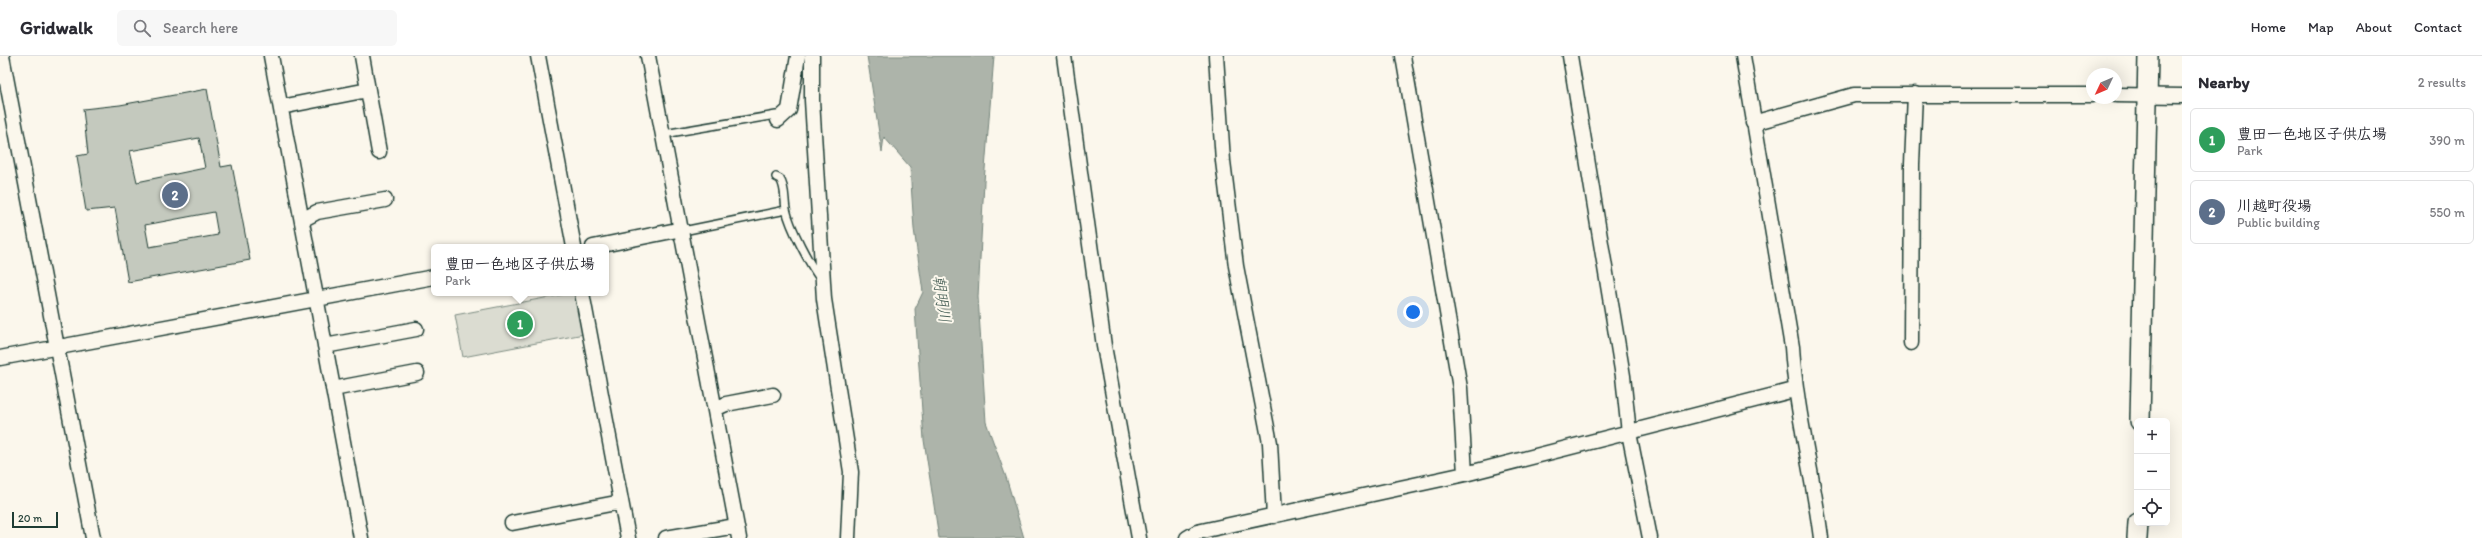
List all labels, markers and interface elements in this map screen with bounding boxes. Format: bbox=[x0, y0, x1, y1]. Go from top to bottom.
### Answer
search box bbox=[117, 10, 397, 46]
text: Gridwalk bbox=[20, 16, 93, 39]
icon: search bbox=[131, 17, 153, 39]
text: Search here bbox=[163, 19, 238, 37]
text: Home bbox=[2251, 19, 2286, 36]
text: Map bbox=[2308, 19, 2334, 36]
text: About bbox=[2356, 19, 2392, 36]
text: Contact bbox=[2414, 19, 2462, 36]
north arrow bbox=[2086, 68, 2122, 104]
text: Nearby bbox=[2198, 72, 2250, 92]
text: 2 results bbox=[2418, 75, 2466, 90]
text: 豊田一色地区子供広場 bbox=[2237, 125, 2387, 143]
text: 1 bbox=[2209, 133, 2215, 148]
text: 390 m bbox=[2429, 133, 2465, 148]
text: Park bbox=[2237, 143, 2263, 158]
pin: 2 bbox=[162, 180, 188, 210]
text: 川越町役場 bbox=[2237, 197, 2312, 215]
text: 2 bbox=[2209, 205, 2215, 220]
text: 550 m bbox=[2429, 205, 2465, 220]
text: Public building bbox=[2237, 215, 2320, 230]
popup bbox=[431, 244, 609, 296]
text: 豊田一色地区子供広場 bbox=[445, 255, 595, 273]
text: Park bbox=[445, 273, 471, 288]
water label: 朝明川 bbox=[929, 274, 955, 324]
your location bbox=[1403, 302, 1423, 322]
pin: 1 bbox=[507, 309, 533, 339]
map controls bbox=[2134, 418, 2170, 526]
button: + bbox=[2134, 418, 2170, 454]
button: − bbox=[2134, 454, 2170, 490]
button: locate bbox=[2134, 490, 2170, 526]
scale bar bbox=[12, 510, 58, 529]
text: 20 m bbox=[18, 512, 42, 525]

